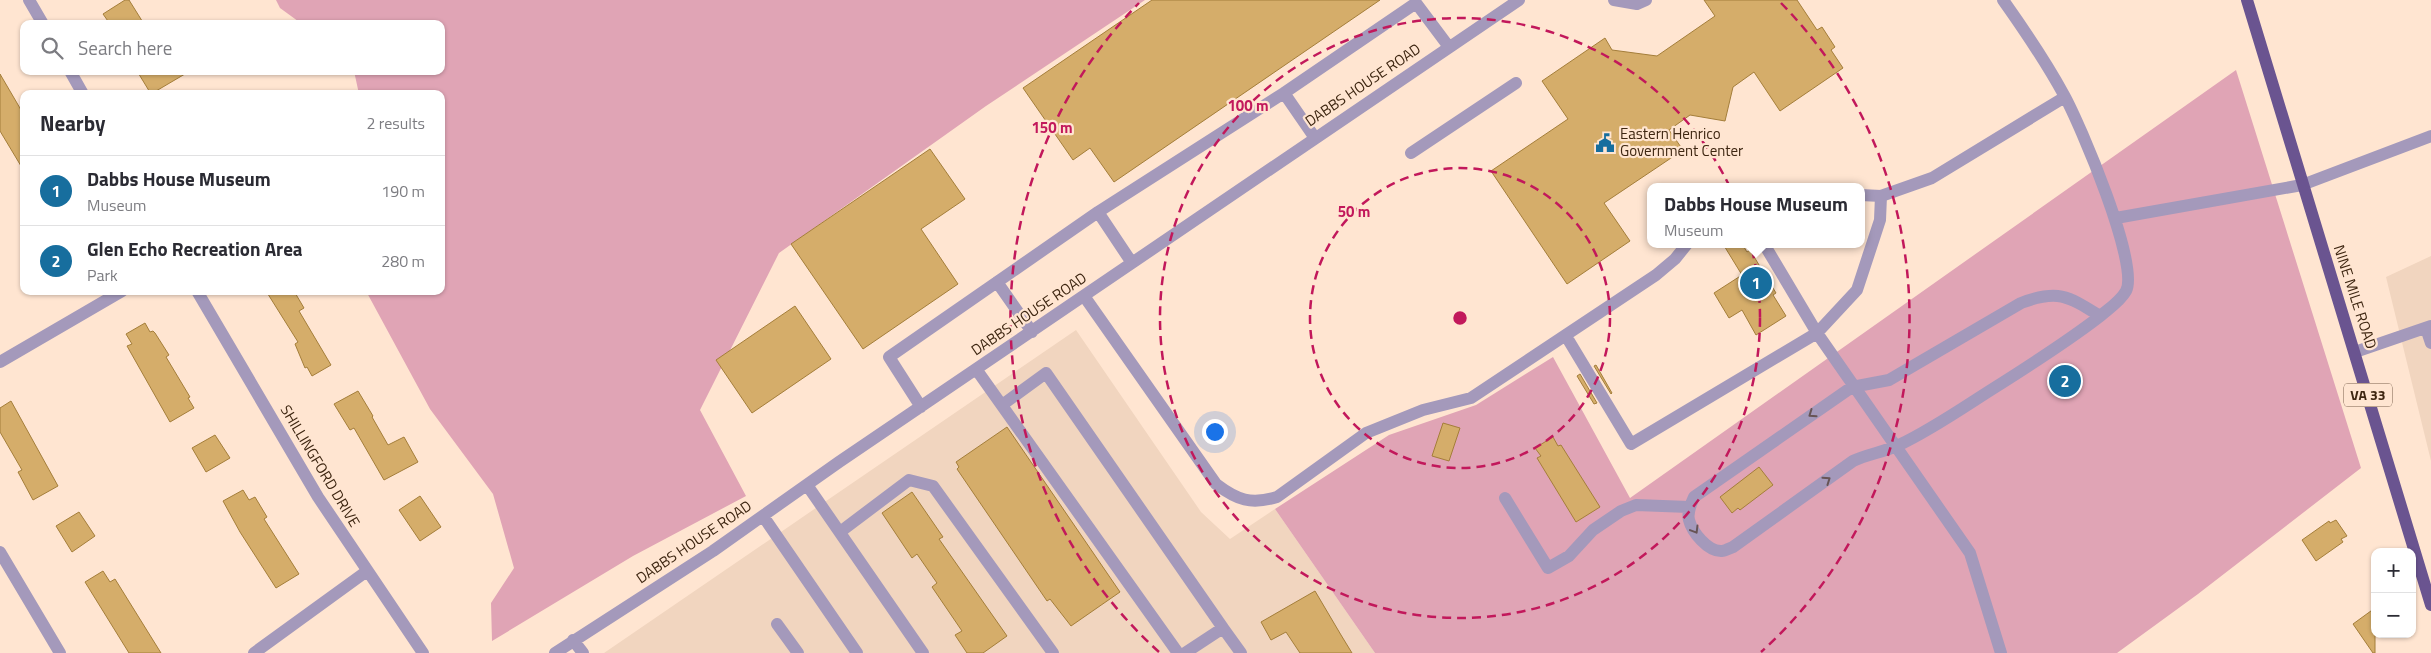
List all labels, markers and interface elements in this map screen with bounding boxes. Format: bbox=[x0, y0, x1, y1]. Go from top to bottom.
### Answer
search box bbox=[20, 20, 445, 75]
text: Search here bbox=[78, 33, 172, 62]
icon: search bbox=[38, 34, 66, 62]
street label: DABBS HOUSE ROAD bbox=[1300, 37, 1425, 132]
text: 100 m bbox=[1227, 94, 1269, 117]
text: Nearby bbox=[40, 107, 105, 139]
text: 2 results bbox=[366, 111, 425, 135]
text: 150 m bbox=[1031, 116, 1073, 139]
place label: Eastern Henrico Government Center bbox=[1620, 122, 1743, 162]
public building icon: Eastern Henrico Government Center bbox=[1594, 132, 1616, 154]
text: Dabbs House Museum bbox=[87, 164, 271, 193]
text: 1 bbox=[52, 179, 60, 203]
text: 190 m bbox=[381, 179, 425, 203]
popup bbox=[1647, 183, 1865, 248]
text: Dabbs House Museum bbox=[1664, 189, 1848, 218]
text: Museum bbox=[87, 193, 146, 217]
text: 50 m bbox=[1338, 200, 1370, 223]
text: Museum bbox=[1664, 218, 1723, 242]
text: Glen Echo Recreation Area bbox=[87, 234, 303, 263]
street label: NINE MILE ROAD bbox=[2328, 242, 2383, 352]
text: 2 bbox=[52, 249, 60, 273]
text: 280 m bbox=[381, 249, 425, 273]
text: Park bbox=[87, 263, 118, 287]
pin: 1 bbox=[1740, 264, 1772, 302]
street label: DABBS HOUSE ROAD bbox=[966, 266, 1091, 361]
centre of rings bbox=[1451, 309, 1469, 327]
pin: 2 bbox=[2049, 362, 2081, 400]
road number: VA 33 bbox=[2344, 384, 2392, 406]
street label: SHILLINGFORD DRIVE bbox=[275, 400, 366, 531]
one-way arrow bbox=[1809, 408, 1818, 417]
your location bbox=[1202, 419, 1228, 445]
one-way arrow bbox=[1821, 477, 1830, 486]
street label: DABBS HOUSE ROAD bbox=[631, 494, 756, 589]
one-way arrow bbox=[1689, 525, 1699, 534]
map controls bbox=[2371, 548, 2416, 638]
button: + bbox=[2371, 548, 2416, 593]
button: − bbox=[2371, 593, 2416, 638]

